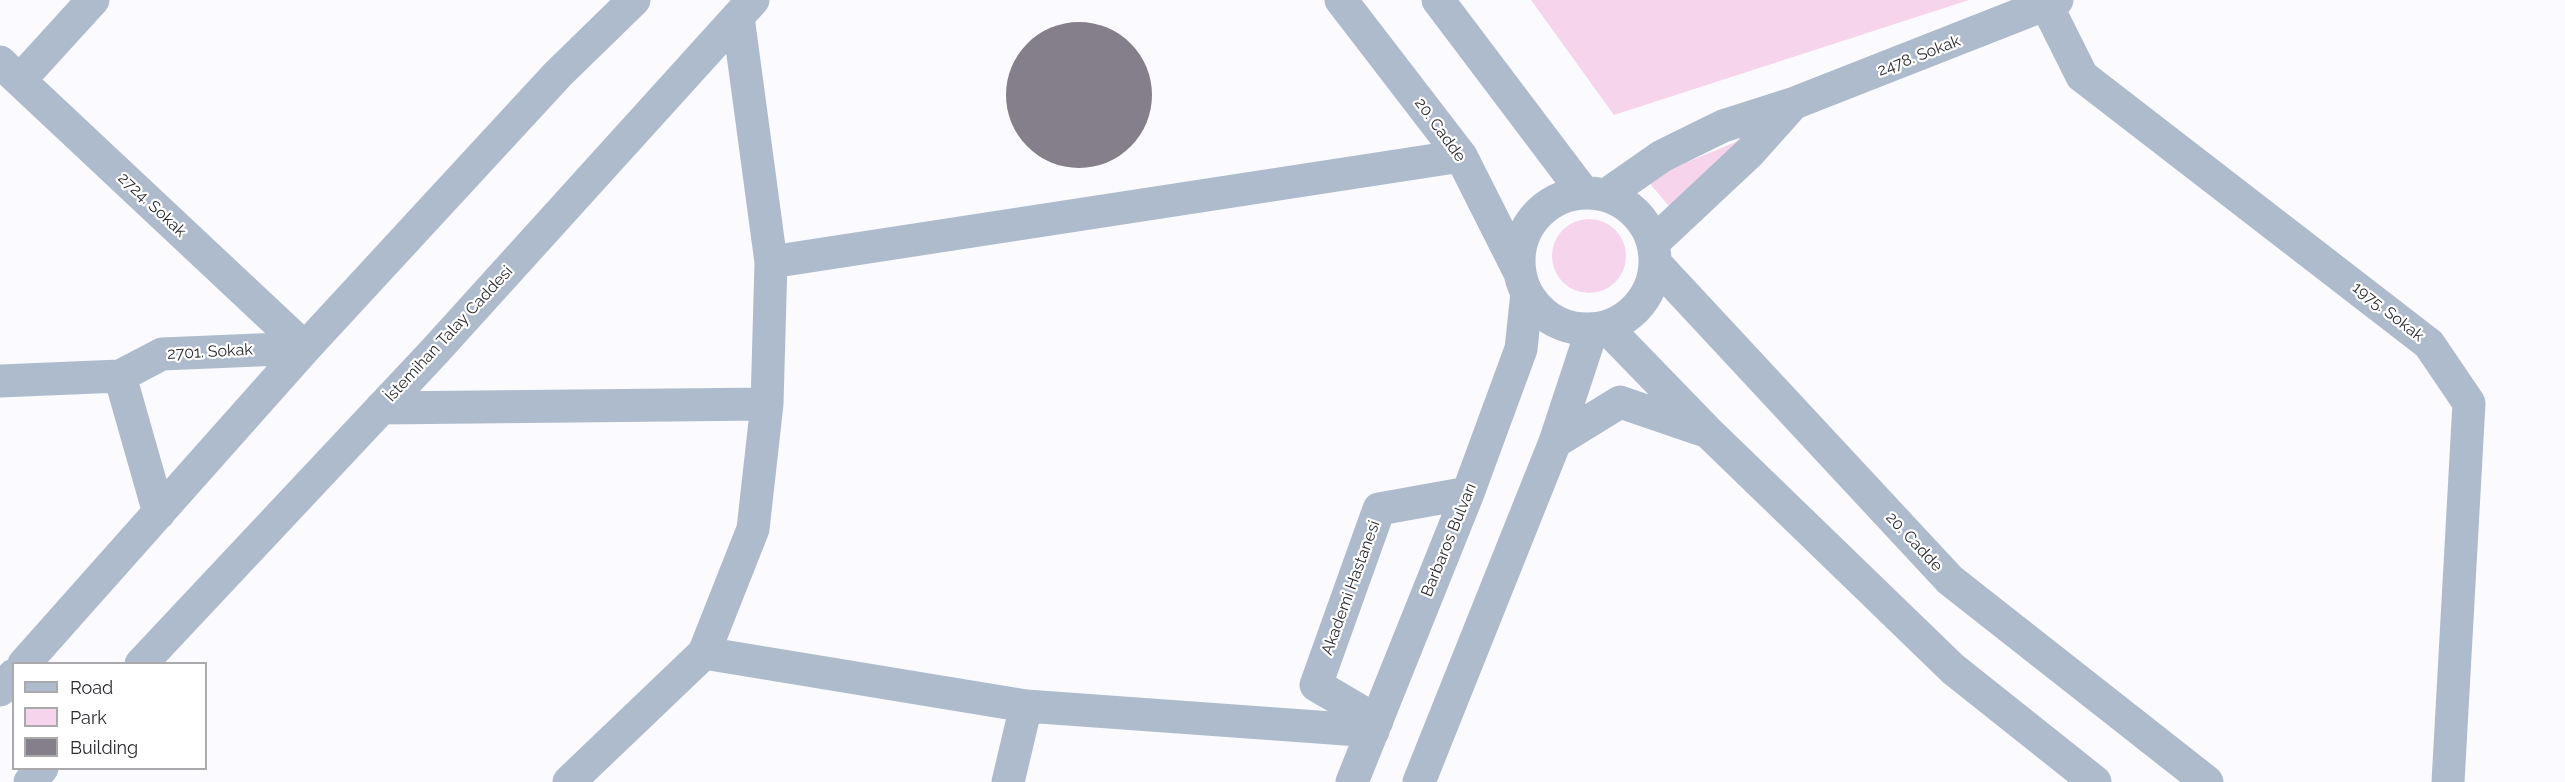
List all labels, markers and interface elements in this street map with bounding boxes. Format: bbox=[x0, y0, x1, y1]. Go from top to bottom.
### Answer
street label: 2478. Sokak bbox=[1875, 31, 1963, 81]
street label: 20. Cadde bbox=[1410, 94, 1470, 166]
street label: 2724. Sokak bbox=[114, 169, 190, 241]
street label: İstemihan Talay Caddesi bbox=[381, 262, 517, 406]
street label: 1975. Sokak bbox=[2349, 278, 2427, 346]
street label: 2701. Sokak bbox=[167, 340, 253, 364]
street label: Barbaros Bulvarı bbox=[1418, 480, 1480, 600]
street label: 20. Cadde bbox=[1882, 508, 1946, 576]
street label: Akademi Hastanesi bbox=[1318, 518, 1384, 658]
legend bbox=[12, 662, 207, 770]
text: Road bbox=[70, 677, 113, 698]
text: Park bbox=[70, 707, 107, 728]
text: Building bbox=[70, 737, 138, 758]

